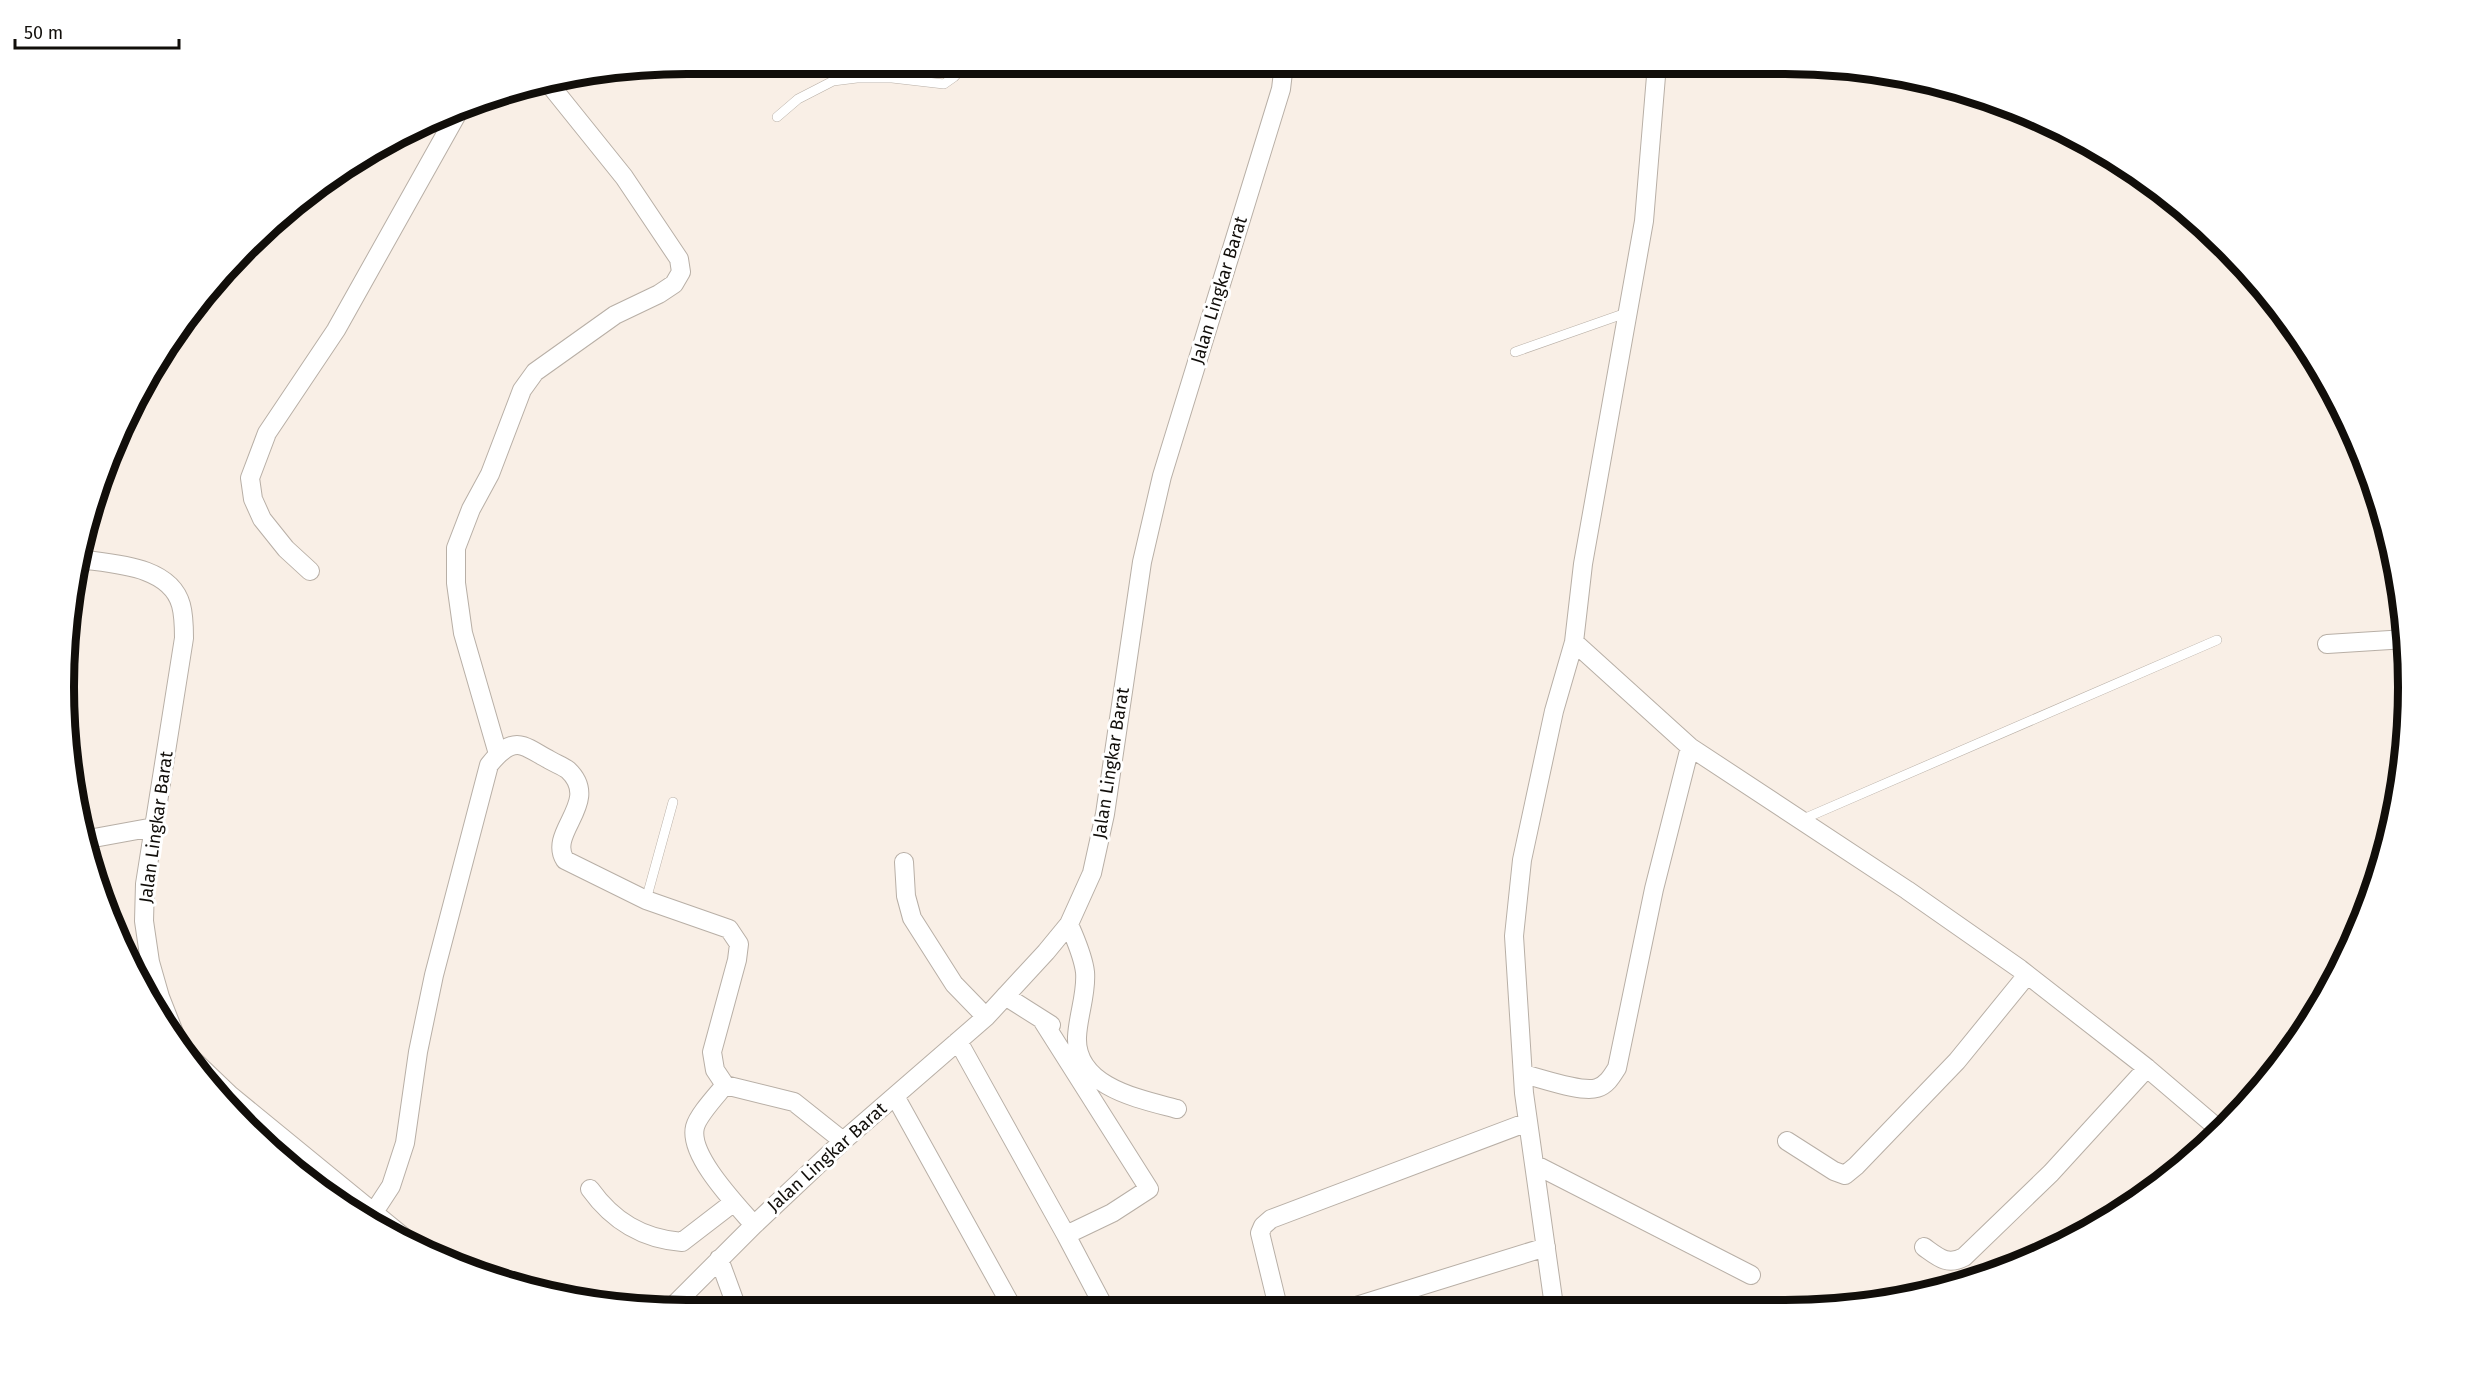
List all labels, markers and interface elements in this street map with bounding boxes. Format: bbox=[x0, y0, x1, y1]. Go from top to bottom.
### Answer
scale bar bbox=[15, 12, 178, 50]
text: 50 m bbox=[24, 22, 63, 44]
street label: Jalan Lingkar Barat bbox=[1186, 213, 1252, 366]
street label: Jalan Lingkar Barat bbox=[1088, 685, 1134, 840]
street label: Jalan Lingkar Barat bbox=[134, 749, 178, 904]
street label: Jalan Lingkar Barat bbox=[763, 1097, 892, 1216]

